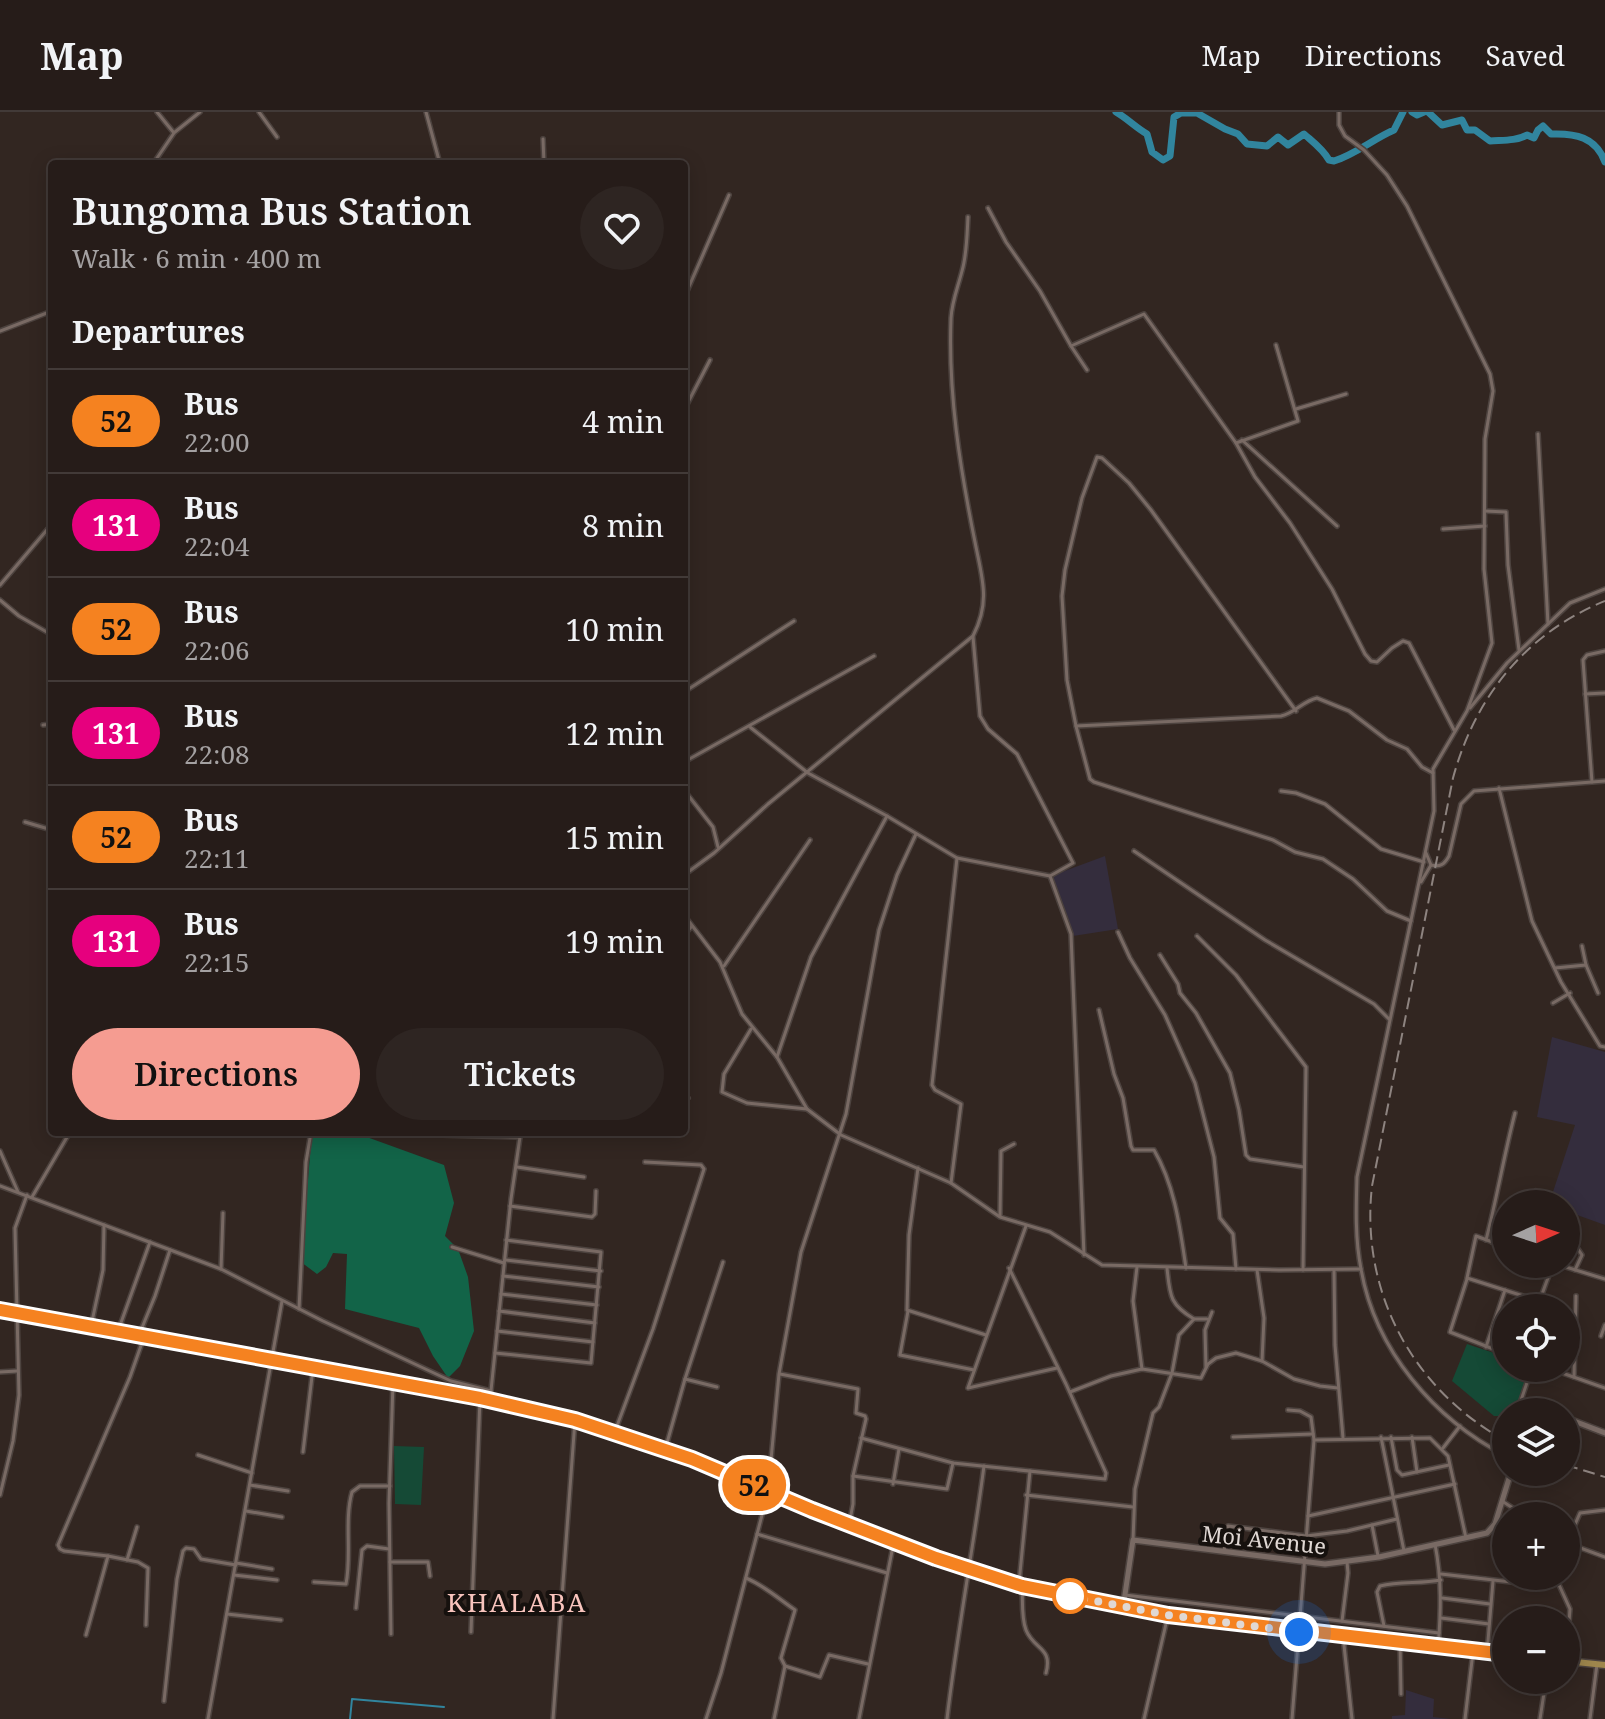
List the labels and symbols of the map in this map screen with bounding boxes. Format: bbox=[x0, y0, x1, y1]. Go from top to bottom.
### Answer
north arrow bbox=[1492, 1190, 1580, 1278]
line badge: 52 bbox=[718, 1459, 790, 1511]
street label: Moi Avenue bbox=[1201, 1518, 1328, 1560]
unlabelled marker bbox=[1053, 1579, 1087, 1613]
district label: KHALABA bbox=[447, 1584, 587, 1620]
your location bbox=[1279, 1612, 1319, 1652]

